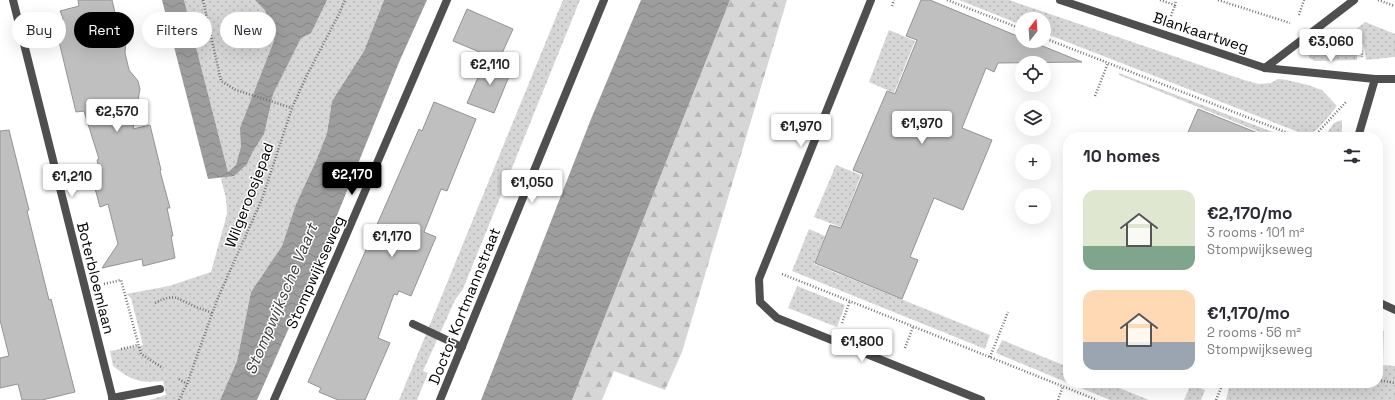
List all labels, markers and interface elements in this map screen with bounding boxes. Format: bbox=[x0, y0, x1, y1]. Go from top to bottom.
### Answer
street label: Blankaartweg bbox=[1151, 8, 1251, 56]
chip: Buy bbox=[12, 12, 66, 48]
chip: Rent bbox=[74, 12, 134, 48]
chip: Filters bbox=[142, 12, 212, 48]
chip: New bbox=[220, 12, 276, 48]
north arrow bbox=[1015, 12, 1051, 48]
map controls bbox=[1015, 12, 1051, 224]
pin: €3,060 bbox=[1298, 29, 1364, 63]
text: €3,060 bbox=[1308, 33, 1354, 50]
pin: €2,110 bbox=[457, 52, 523, 86]
text: €2,110 bbox=[470, 56, 510, 73]
button: locate bbox=[1015, 56, 1051, 92]
pin: €2,570 bbox=[84, 99, 150, 133]
button: layers bbox=[1015, 100, 1051, 136]
text: €2,570 bbox=[95, 103, 139, 120]
pin: €1,970 bbox=[889, 111, 955, 145]
pin: €1,970 bbox=[768, 114, 834, 148]
text: €1,970 bbox=[901, 115, 943, 132]
text: €1,970 bbox=[780, 118, 822, 135]
street label: Wilgeroosjepad bbox=[220, 140, 278, 250]
button: + bbox=[1015, 144, 1051, 180]
text: 10 homes bbox=[1083, 145, 1160, 167]
icon: filters bbox=[1341, 145, 1363, 167]
pin: €2,170 bbox=[319, 162, 385, 196]
pin: €1,210 bbox=[39, 164, 105, 198]
text: €2,170 bbox=[331, 166, 373, 183]
text: €1,210 bbox=[52, 168, 92, 185]
pin: €1,050 bbox=[499, 170, 565, 204]
text: €1,050 bbox=[510, 174, 554, 191]
button: − bbox=[1015, 188, 1051, 224]
text: €2,170/mo bbox=[1207, 202, 1292, 224]
icon: home bbox=[1115, 206, 1163, 254]
street label: Stompwijkseweg bbox=[282, 212, 348, 332]
water label: Stompwijksche Vaart bbox=[240, 219, 323, 378]
street label: Boterbloemlaan bbox=[73, 220, 119, 336]
pin: €1,170 bbox=[359, 224, 425, 258]
text: 3 rooms · 101 m² bbox=[1207, 224, 1305, 241]
street label: Doctor Kortmannstraat bbox=[424, 225, 504, 387]
text: €1,170 bbox=[372, 228, 412, 245]
text: Stompwijkseweg bbox=[1207, 241, 1313, 258]
text: €1,170/mo bbox=[1207, 302, 1290, 324]
icon: home bbox=[1115, 306, 1163, 354]
text: 2 rooms · 56 m² bbox=[1207, 324, 1301, 341]
pin: €1,800 bbox=[829, 329, 895, 363]
text: €1,800 bbox=[840, 333, 884, 350]
text: Stompwijkseweg bbox=[1207, 341, 1313, 358]

